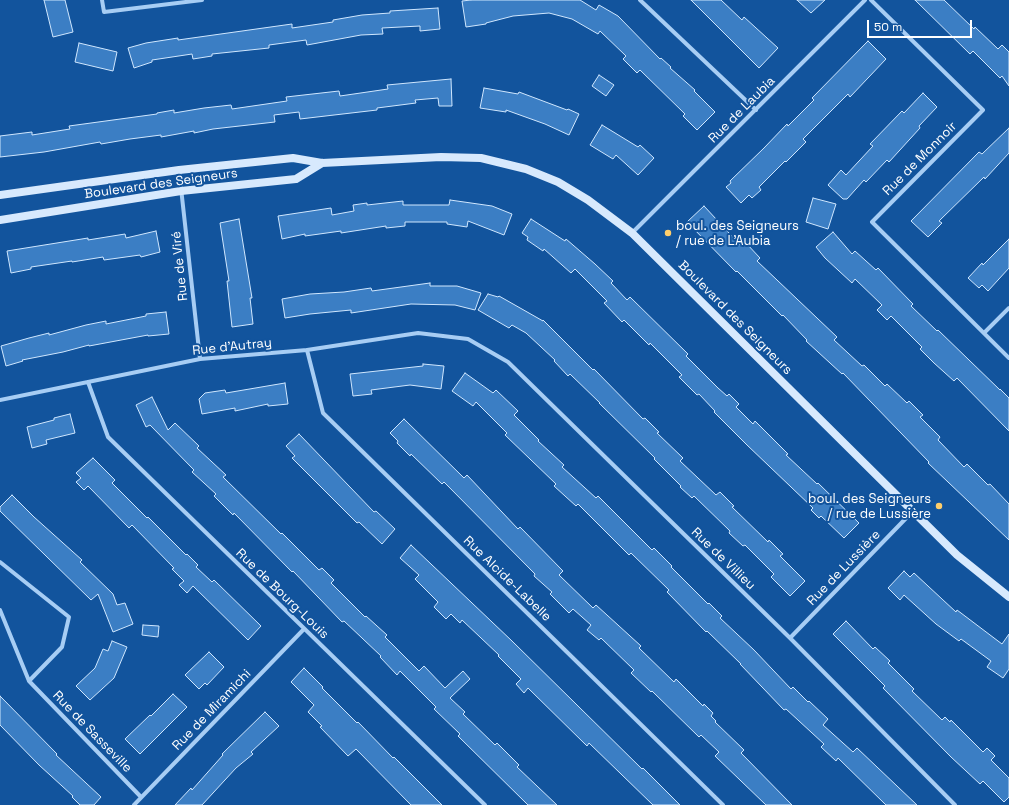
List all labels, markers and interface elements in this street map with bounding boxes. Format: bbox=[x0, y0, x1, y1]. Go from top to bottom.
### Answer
scale bar bbox=[869, 12, 974, 38]
text: 50 m bbox=[874, 19, 902, 35]
street label: Rue de Laubia bbox=[705, 73, 779, 147]
street label: Rue de Monnoir bbox=[880, 119, 960, 199]
street label: Boulevard des Seigneurs bbox=[83, 166, 239, 202]
place label: boul. des Seigneurs / rue de L'Aubia bbox=[676, 218, 799, 249]
marker: boul. des Seigneurs / rue de L'Aubia bbox=[663, 228, 673, 238]
street label: Rue de Viré bbox=[169, 230, 191, 302]
street label: Boulevard des Seigneurs bbox=[675, 258, 795, 378]
street label: Rue d'Autray bbox=[192, 335, 272, 359]
place label: boul. des Seigneurs / rue de Lussière bbox=[808, 491, 931, 522]
marker: boul. des Seigneurs / rue de Lussière bbox=[934, 501, 944, 511]
street label: Rue de Villieu bbox=[688, 525, 758, 593]
street label: Rue de Lussière bbox=[804, 527, 884, 609]
street label: Rue Alcide-Labelle bbox=[460, 533, 554, 625]
street label: Rue de Bourg-Louis bbox=[232, 546, 332, 642]
street label: Rue de Miramichi bbox=[169, 666, 255, 754]
street label: Rue de Sasseville bbox=[49, 688, 135, 776]

